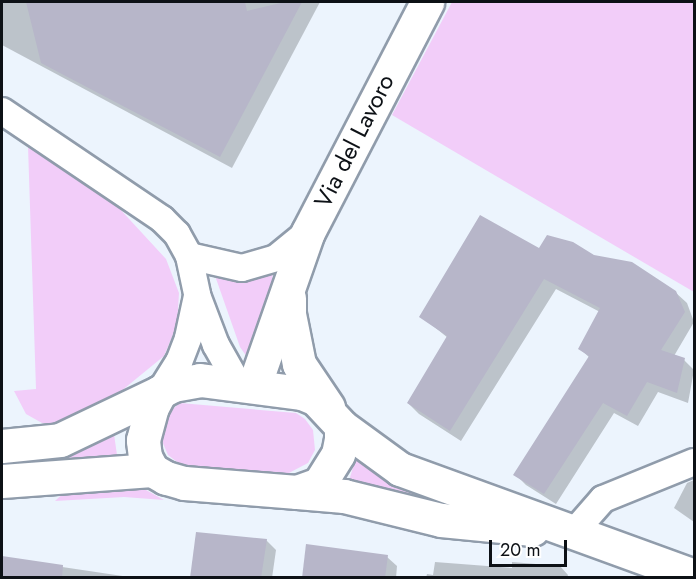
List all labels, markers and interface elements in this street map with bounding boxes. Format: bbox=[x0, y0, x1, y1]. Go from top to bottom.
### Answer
street label: Via del Lavoro bbox=[308, 69, 400, 213]
scale bar bbox=[492, 528, 570, 566]
text: 20 m bbox=[500, 537, 540, 563]

